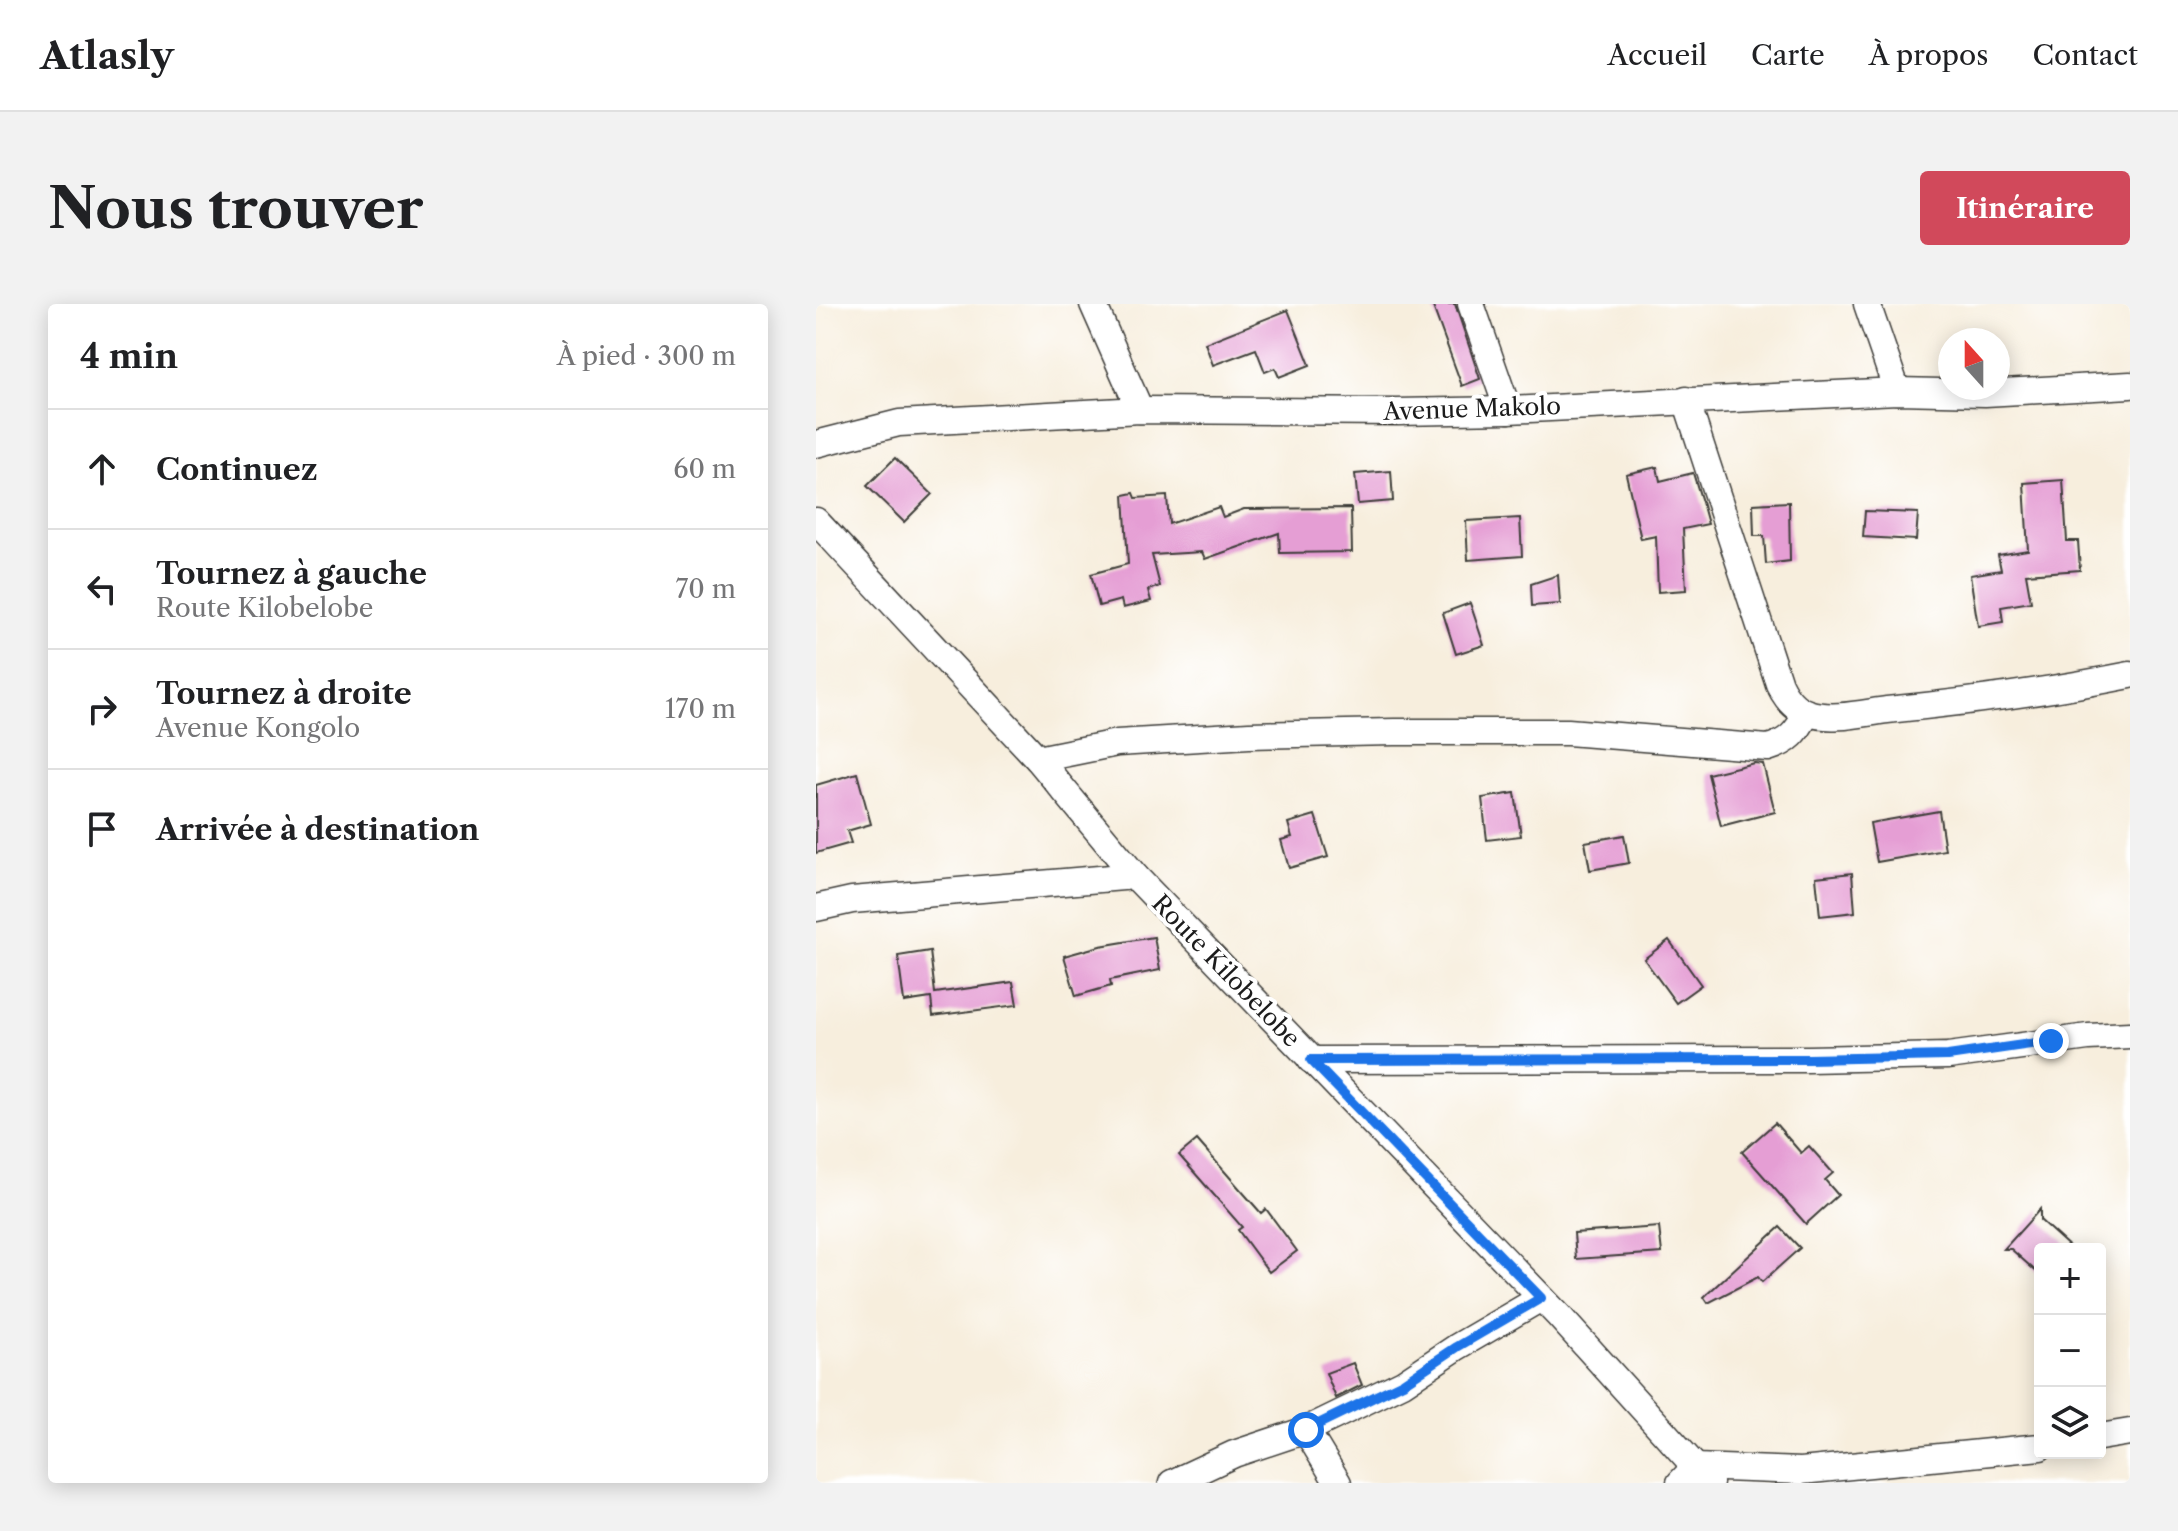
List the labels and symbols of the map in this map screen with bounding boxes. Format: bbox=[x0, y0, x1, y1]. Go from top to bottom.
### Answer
north arrow bbox=[1938, 328, 2010, 400]
street label: Avenue Makolo bbox=[1382, 391, 1561, 426]
street label: Route Kilobelobe bbox=[1146, 888, 1307, 1053]
route end bbox=[2033, 1023, 2069, 1059]
route start bbox=[1288, 1412, 1324, 1448]

